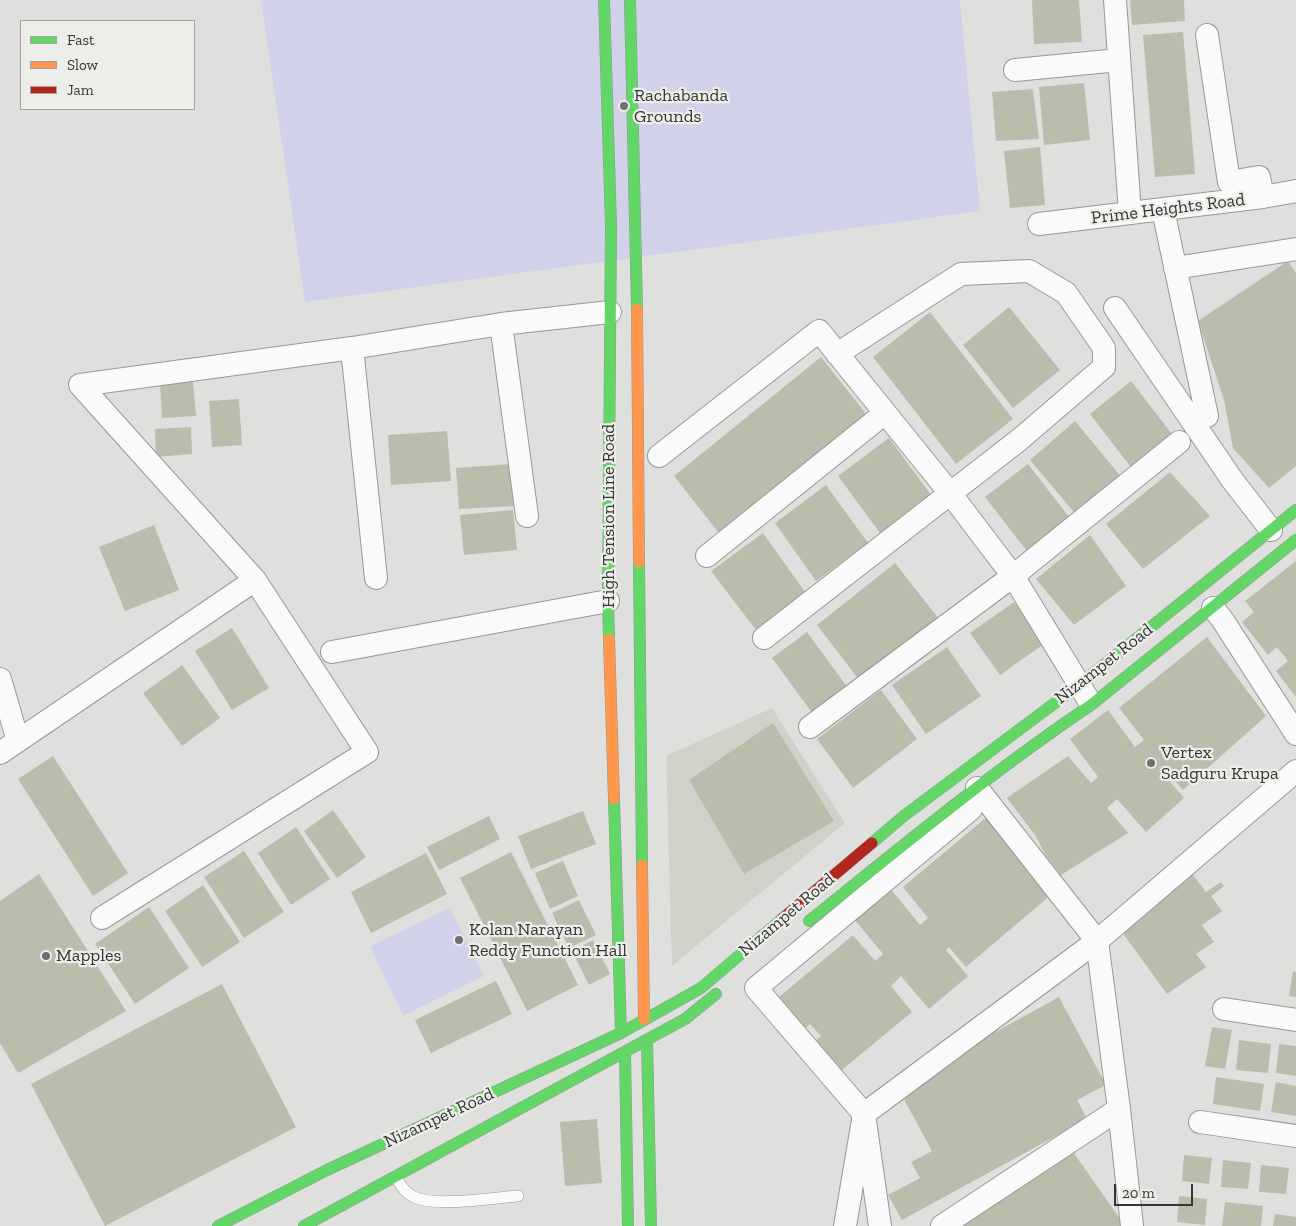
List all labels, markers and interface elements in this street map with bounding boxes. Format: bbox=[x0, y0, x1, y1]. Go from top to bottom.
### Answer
legend bbox=[20, 20, 195, 110]
text: Fast bbox=[67, 31, 95, 49]
text: Slow bbox=[67, 56, 98, 74]
text: Jam bbox=[67, 81, 94, 99]
place label: Rachabanda Grounds bbox=[634, 85, 728, 128]
marker: Rachabanda Grounds bbox=[618, 100, 630, 112]
street label: Prime Heights Road bbox=[1090, 189, 1246, 229]
street label: High Tension Line Road bbox=[598, 424, 620, 608]
street label: Nizampet Road bbox=[1051, 619, 1157, 709]
place label: Vertex Sadguru Krupa bbox=[1161, 742, 1279, 784]
marker: Vertex Sadguru Krupa bbox=[1145, 757, 1157, 769]
street label: Nizampet Road bbox=[735, 869, 839, 961]
place label: Kolan Narayan Reddy Function Hall bbox=[469, 919, 627, 962]
marker: Kolan Narayan Reddy Function Hall bbox=[453, 934, 465, 946]
place label: Mapples bbox=[56, 945, 121, 967]
marker: Mapples bbox=[40, 950, 52, 962]
street label: Nizampet Road bbox=[381, 1083, 497, 1153]
scale bar bbox=[1116, 1174, 1195, 1206]
text: 20 m bbox=[1122, 1184, 1155, 1202]

